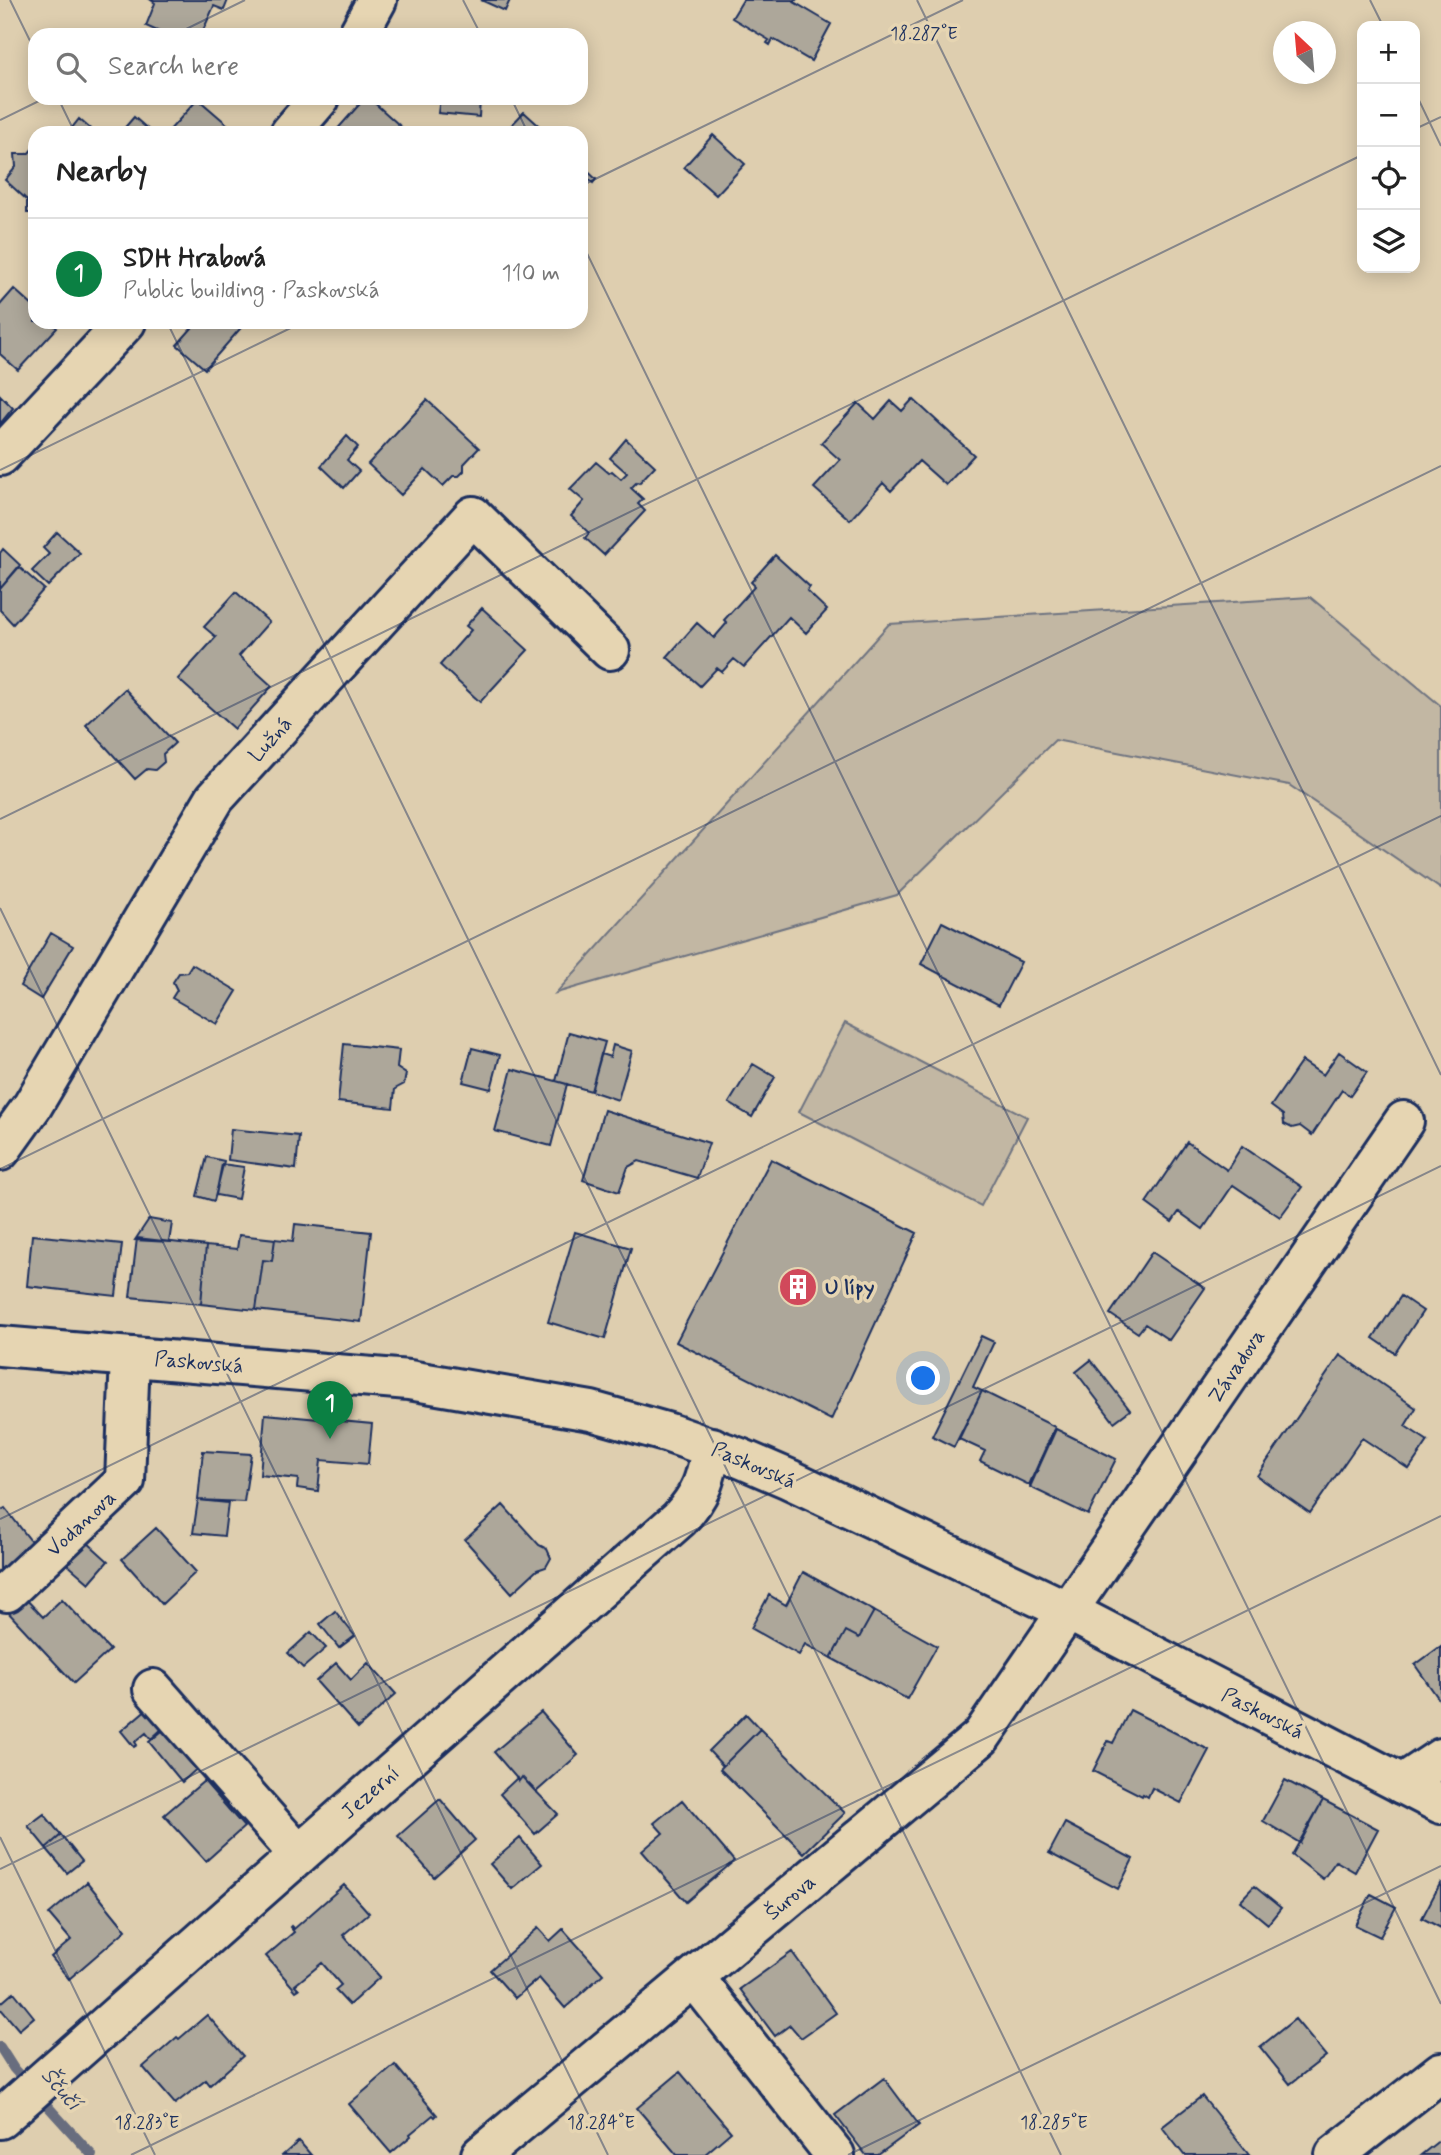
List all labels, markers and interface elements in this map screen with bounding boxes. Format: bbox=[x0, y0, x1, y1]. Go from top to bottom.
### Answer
north arrow bbox=[1273, 21, 1336, 84]
map controls bbox=[1357, 21, 1420, 273]
button: + bbox=[1357, 21, 1420, 84]
text: 18.287°E bbox=[890, 22, 958, 46]
search box bbox=[28, 28, 588, 105]
icon: search bbox=[52, 48, 90, 86]
text: Search here bbox=[108, 50, 239, 84]
button: − bbox=[1357, 84, 1420, 147]
button: locate bbox=[1357, 147, 1420, 210]
text: Nearby bbox=[56, 152, 147, 191]
button: layers bbox=[1357, 210, 1420, 273]
text: SDH Hrabová bbox=[123, 242, 266, 276]
text: 1 bbox=[74, 259, 84, 289]
text: 110 m bbox=[501, 259, 560, 289]
text: Public building · Paskovská bbox=[123, 276, 380, 306]
street label: Lužná bbox=[243, 711, 299, 769]
building icon: U lípy bbox=[777, 1266, 819, 1308]
place label: U lípy bbox=[825, 1274, 875, 1302]
street label: Závadova bbox=[1202, 1324, 1272, 1409]
street label: Paskovská bbox=[153, 1345, 244, 1381]
your location bbox=[906, 1361, 940, 1395]
pin: 1 bbox=[307, 1381, 353, 1439]
street label: Paskovská bbox=[707, 1436, 800, 1496]
street label: Vodanova bbox=[41, 1484, 123, 1563]
street label: Paskovská bbox=[1217, 1681, 1308, 1747]
street label: Jezerní bbox=[335, 1760, 406, 1826]
street label: Šurova bbox=[759, 1868, 822, 1927]
water label: Ščučí bbox=[33, 2061, 89, 2119]
text: 18.283°E bbox=[115, 2111, 179, 2135]
text: 18.284°E bbox=[567, 2111, 635, 2135]
text: 18.285°E bbox=[1020, 2111, 1088, 2135]

